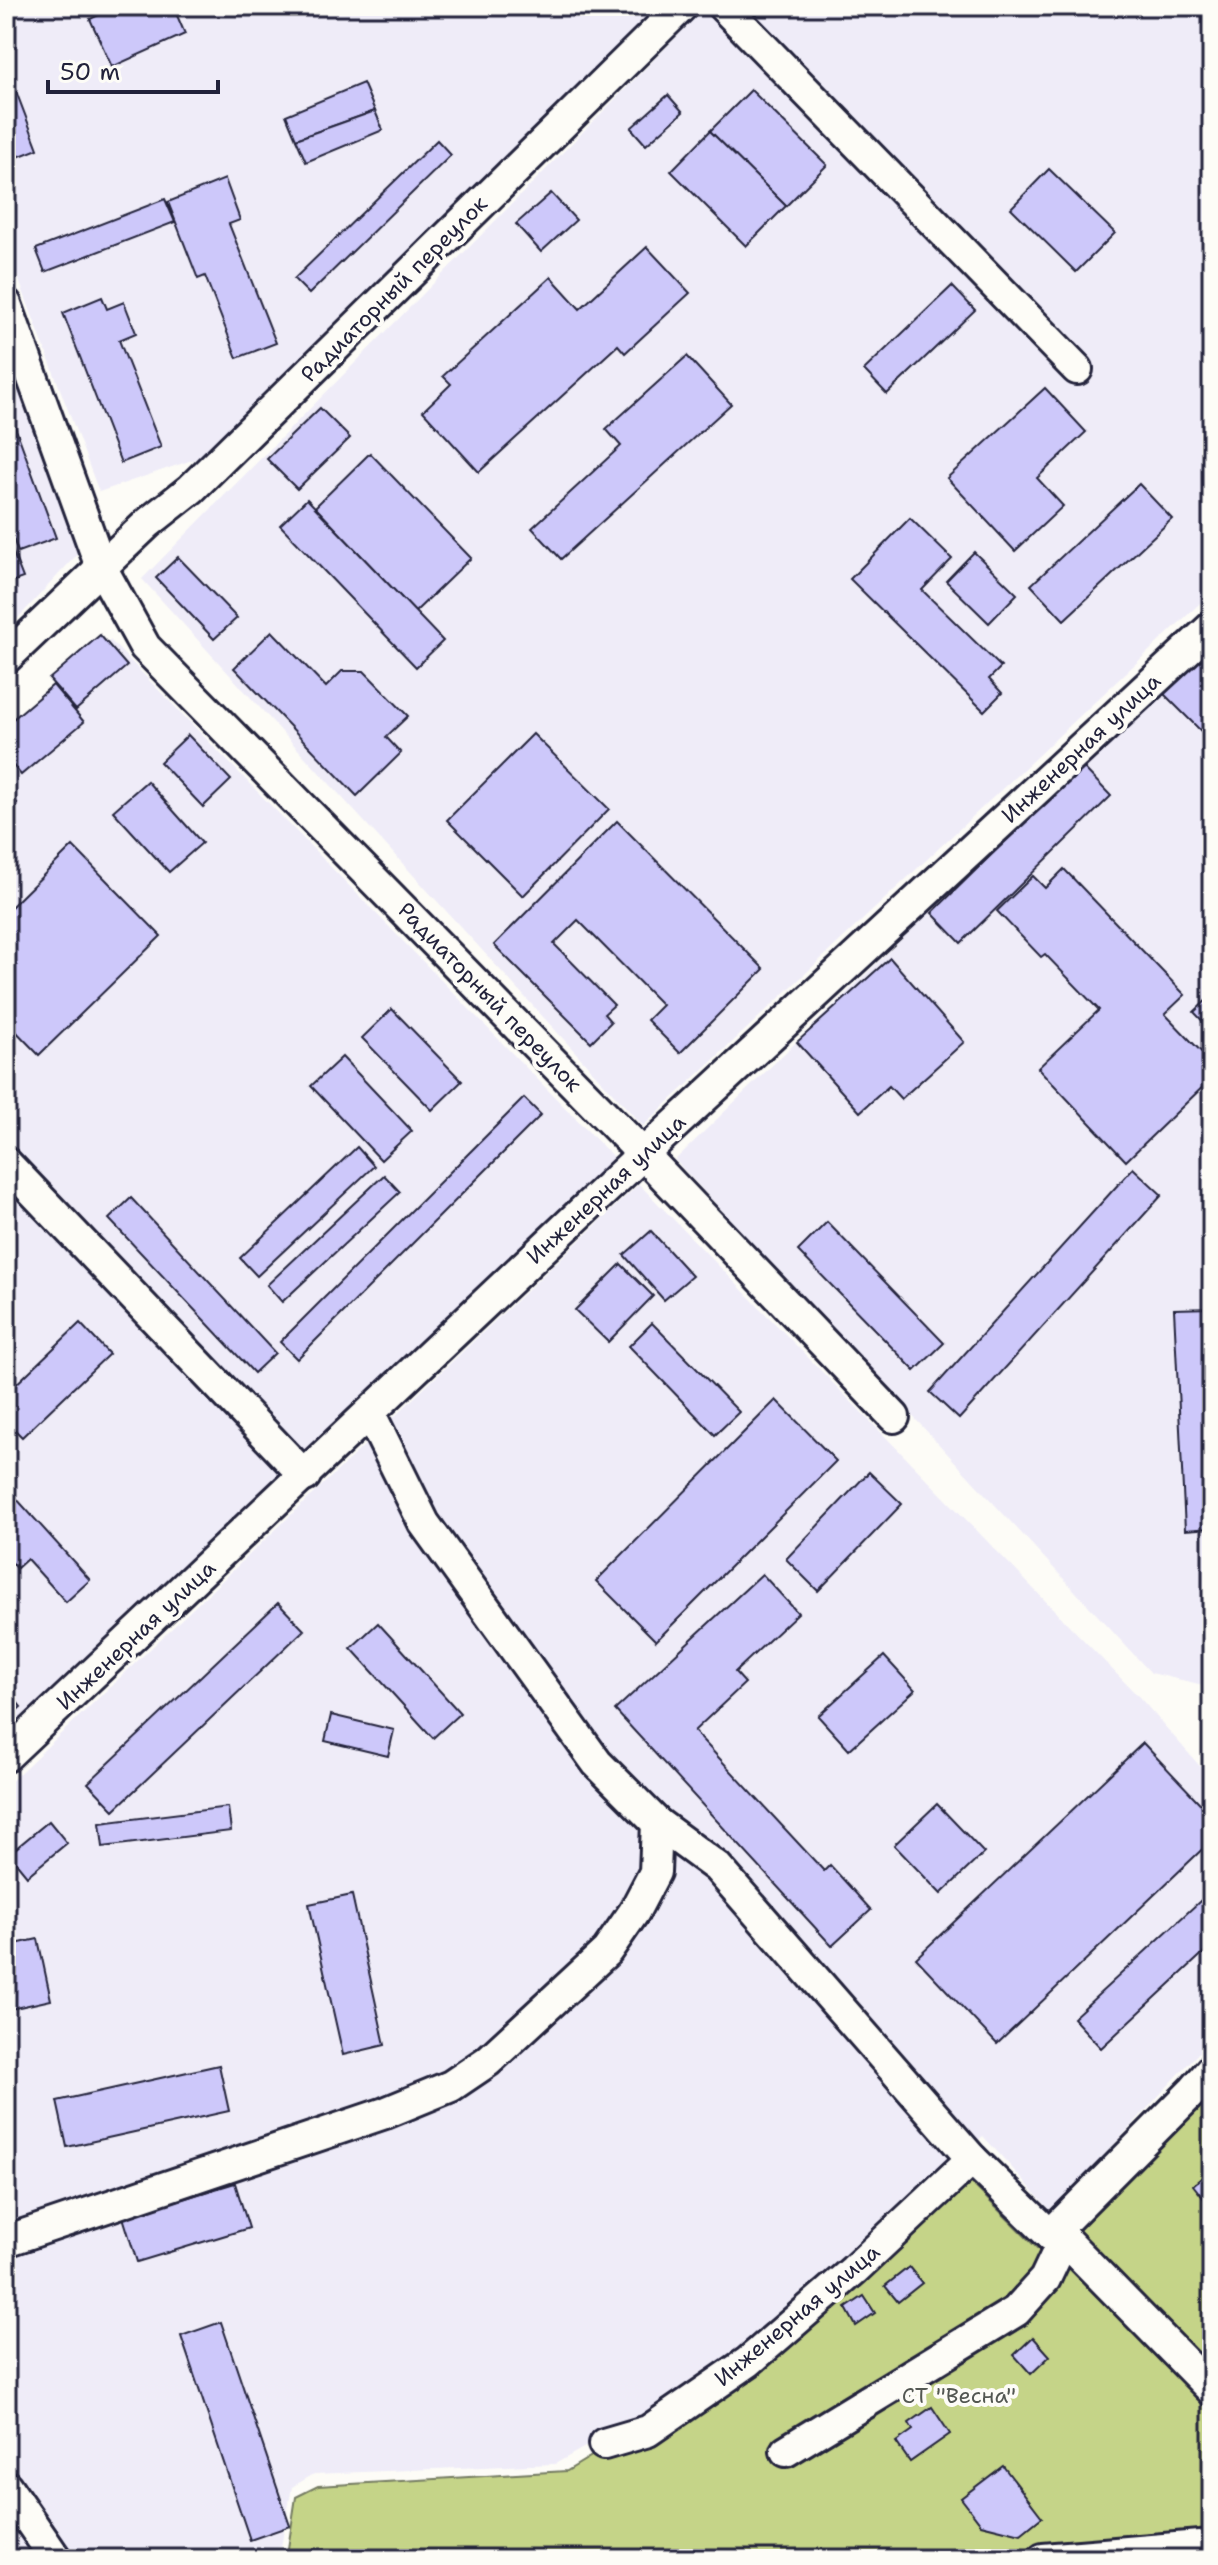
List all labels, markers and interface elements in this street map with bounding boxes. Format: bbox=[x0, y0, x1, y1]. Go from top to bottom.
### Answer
scale bar bbox=[48, 44, 218, 94]
text: 50 m bbox=[60, 56, 120, 88]
street label: Радиаторный переулок bbox=[294, 189, 494, 389]
street label: Инженерная улица bbox=[995, 666, 1167, 829]
street label: Радиаторный переулок bbox=[392, 896, 588, 1098]
street label: Инженерная улица bbox=[520, 1107, 692, 1270]
street label: Инженерная улица bbox=[50, 1553, 222, 1716]
street label: Инженерная улица bbox=[708, 2237, 886, 2393]
park label: СТ "Весна" bbox=[902, 2381, 1016, 2410]

